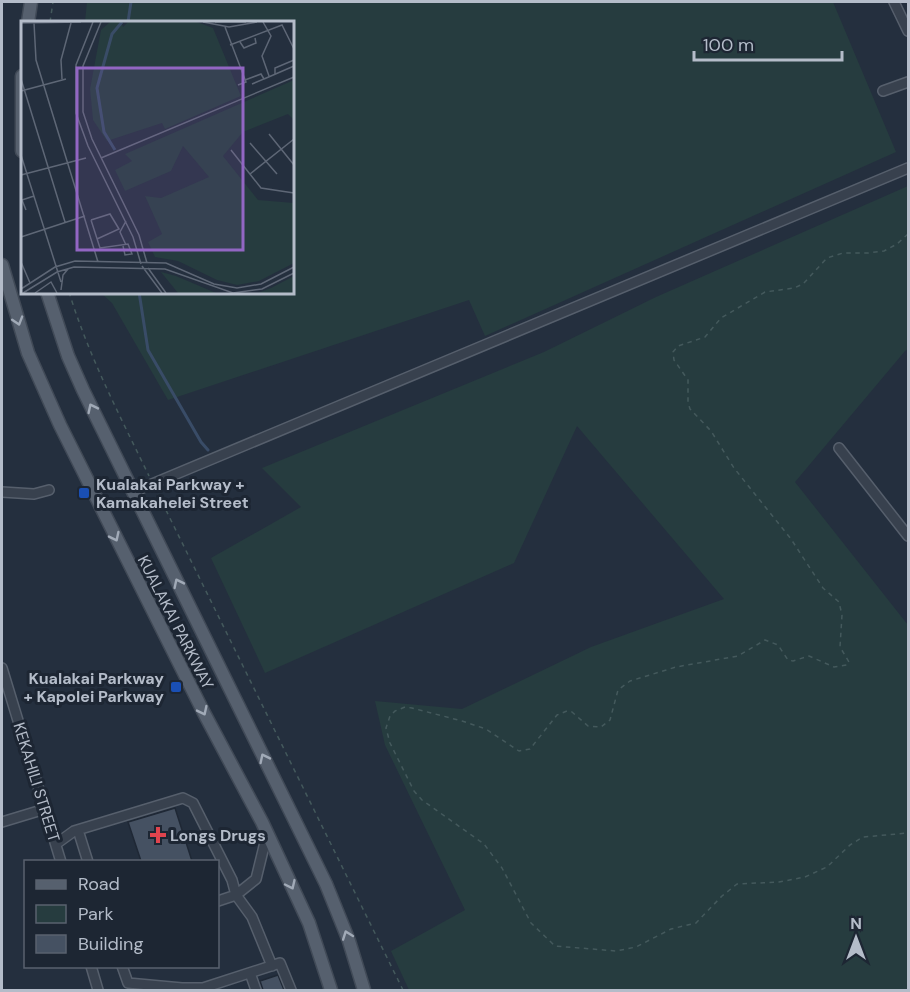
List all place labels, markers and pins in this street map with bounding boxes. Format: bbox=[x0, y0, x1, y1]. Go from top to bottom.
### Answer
place label: Kualakai Parkway + Kamakahelei Street bbox=[96, 474, 249, 513]
marker: Kualakai Parkway + Kamakahelei Street bbox=[77, 486, 91, 500]
place label: Kualakai Parkway + Kapolei Parkway bbox=[24, 668, 164, 707]
marker: Kualakai Parkway + Kapolei Parkway bbox=[169, 680, 183, 694]
place label: Longs Drugs bbox=[170, 825, 266, 846]
marker: Longs Drugs bbox=[151, 828, 165, 842]

